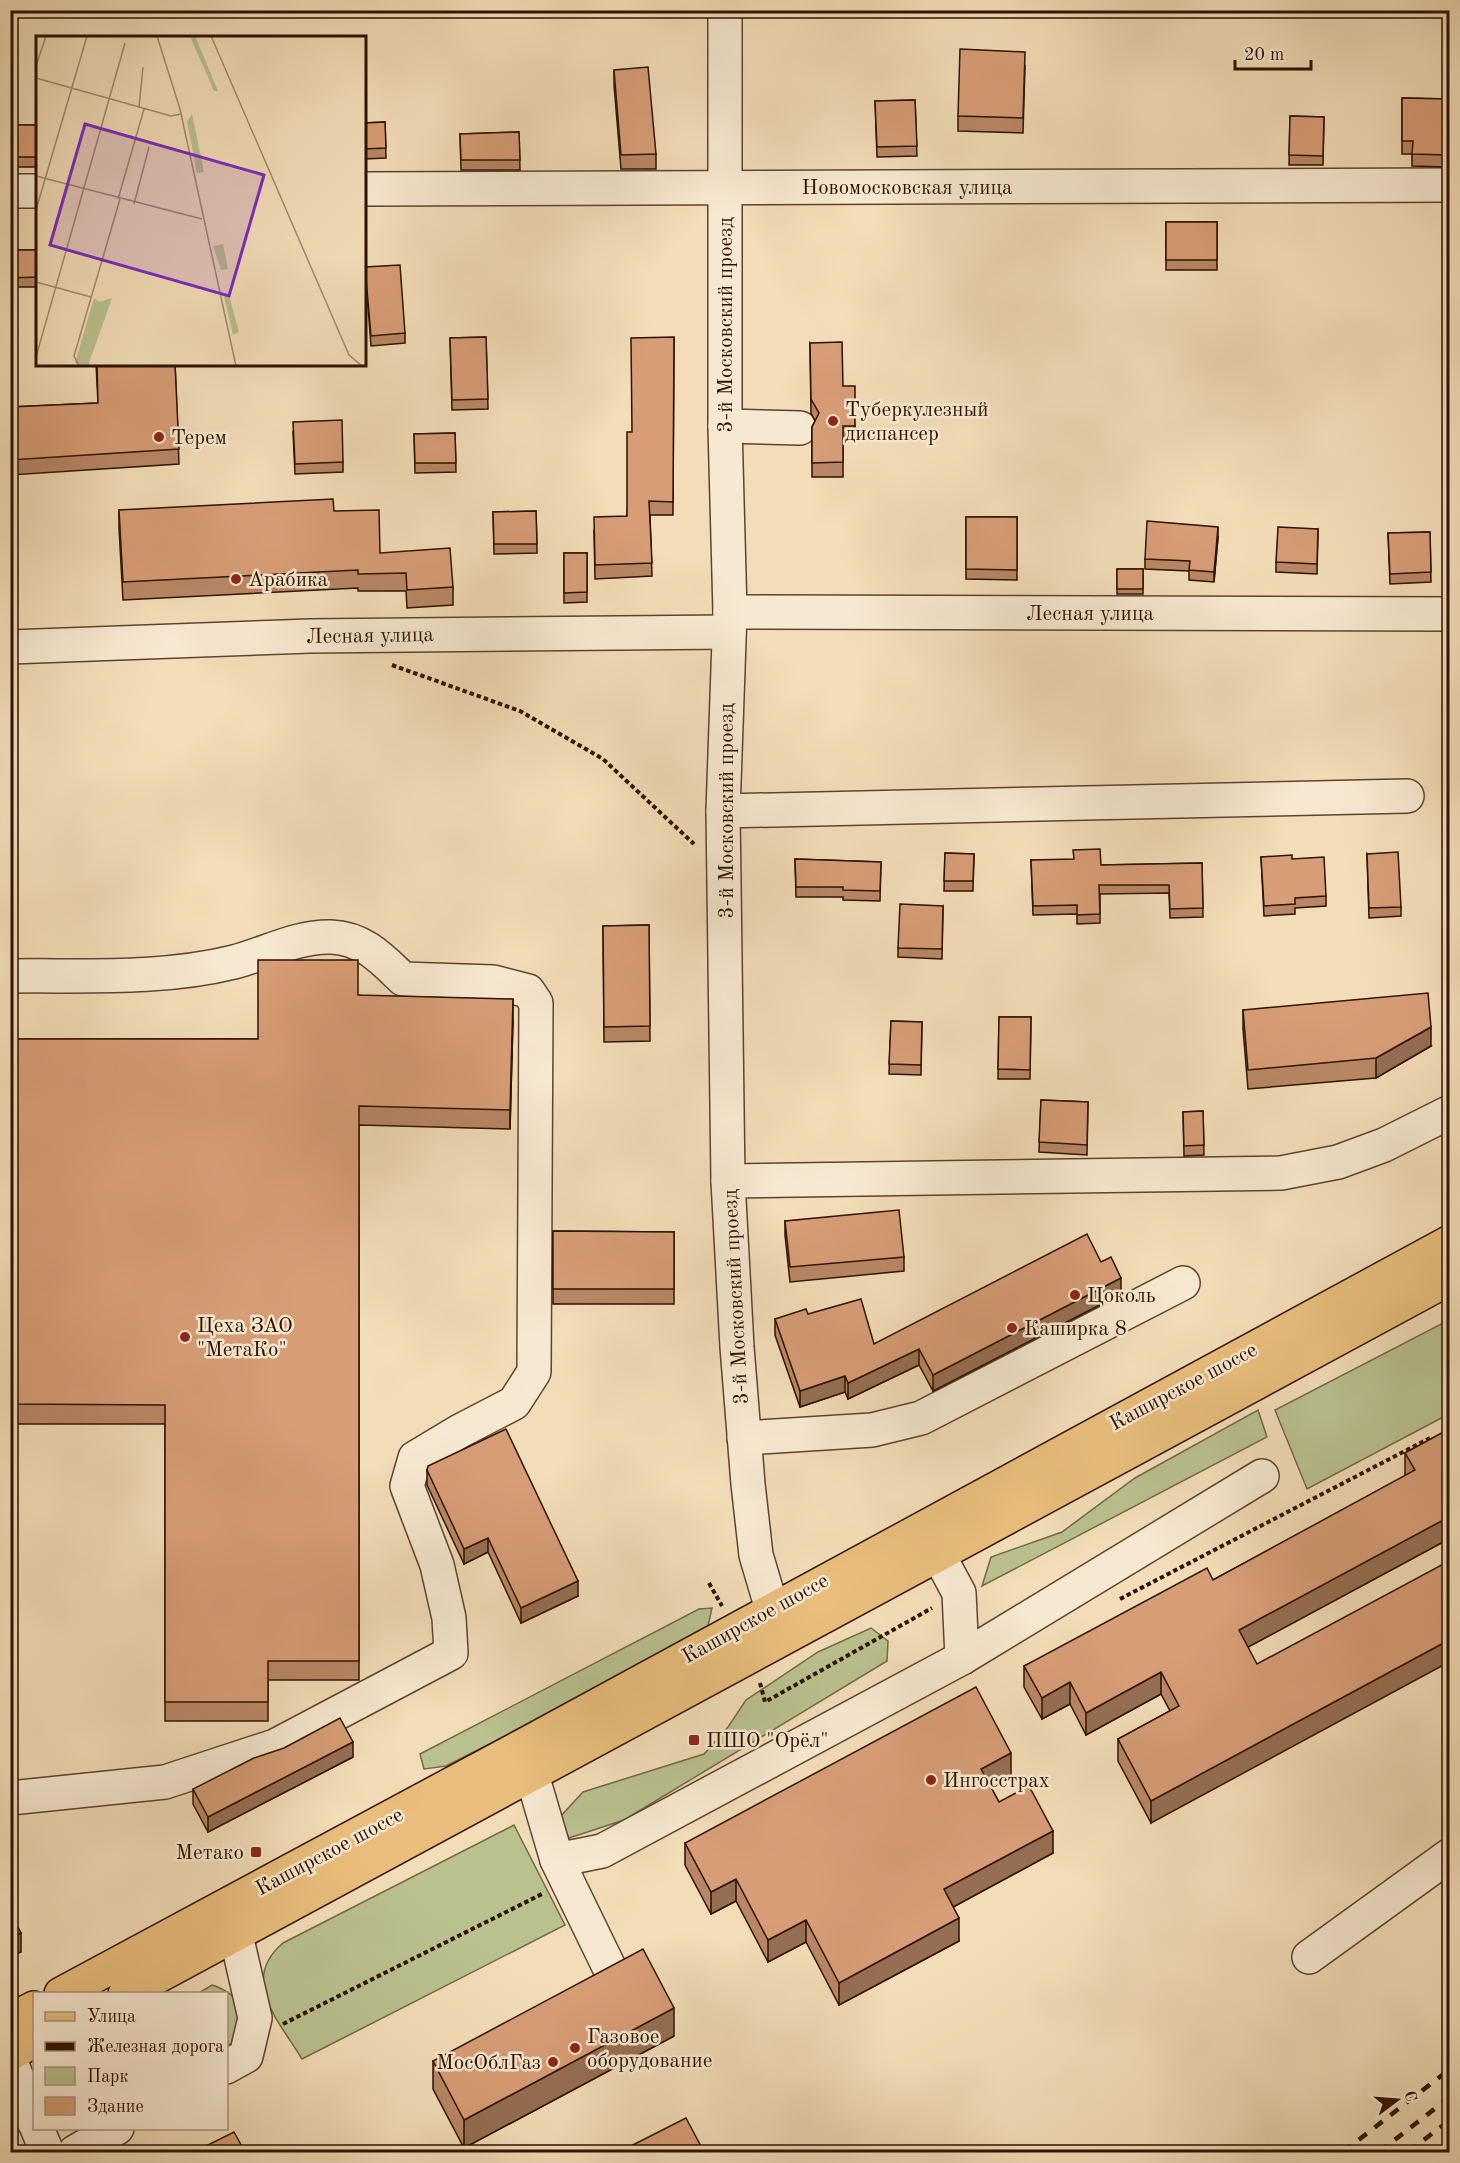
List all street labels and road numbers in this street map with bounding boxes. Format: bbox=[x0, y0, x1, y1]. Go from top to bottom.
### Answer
street label: Новомосковская улица bbox=[802, 178, 1012, 199]
street label: 3-й Московский проезд bbox=[716, 217, 737, 433]
street label: Лесная улица bbox=[1026, 604, 1154, 625]
street label: Лесная улица bbox=[306, 625, 434, 648]
street label: 3-й Московский проезд bbox=[717, 703, 738, 919]
street label: 3-й Московский проезд bbox=[720, 1188, 753, 1405]
street label: Каширское шоссе bbox=[1106, 1340, 1261, 1435]
street label: Каширское шоссе bbox=[679, 1570, 832, 1668]
street label: Каширское шоссе bbox=[252, 1805, 407, 1900]

